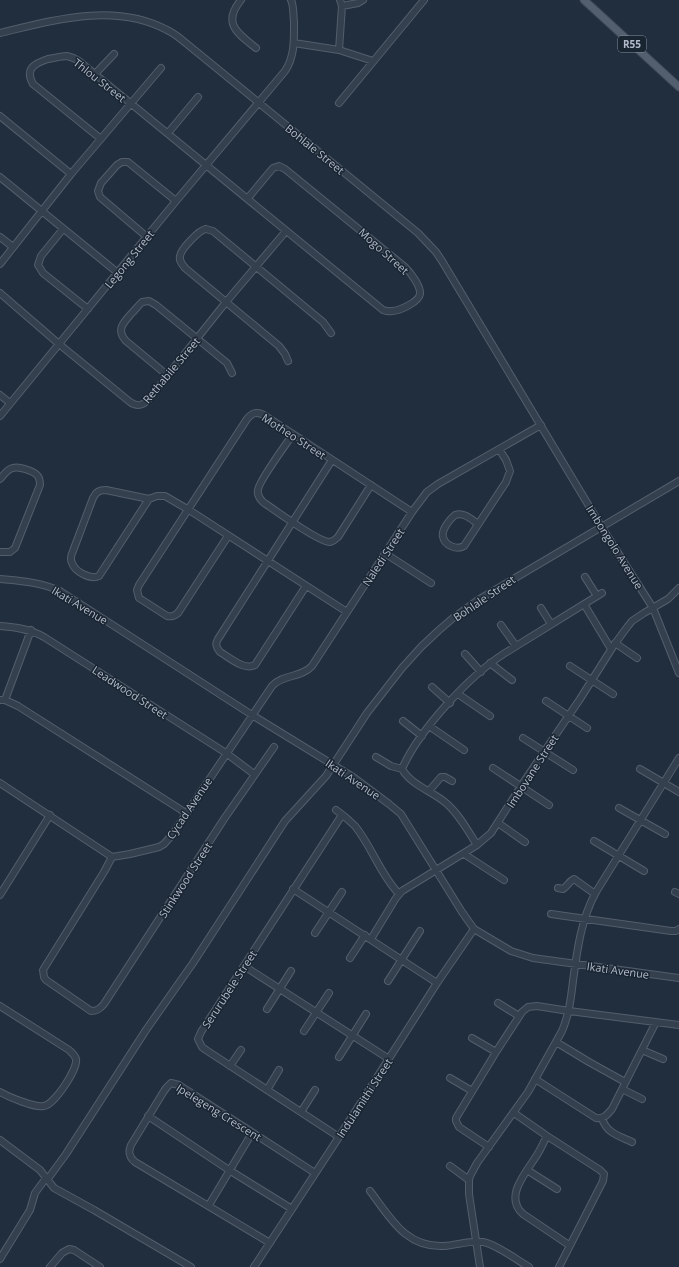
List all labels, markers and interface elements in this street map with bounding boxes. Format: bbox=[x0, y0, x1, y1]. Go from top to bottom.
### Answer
road number: R55 bbox=[618, 36, 646, 52]
street label: Thlou Street bbox=[71, 55, 129, 105]
street label: Bohlale Street bbox=[282, 121, 348, 177]
street label: Mogo Street bbox=[356, 224, 412, 278]
street label: Legong Street bbox=[101, 227, 157, 291]
street label: Rethabile Street bbox=[139, 334, 203, 406]
street label: Motheo Street bbox=[259, 410, 329, 462]
street label: Imbongolo Avenue bbox=[583, 502, 647, 592]
street label: Naledi Street bbox=[359, 525, 407, 589]
street label: Bohlale Street bbox=[450, 572, 518, 624]
street label: Ikati Avenue bbox=[49, 582, 111, 628]
street label: Leadwood Street bbox=[89, 662, 171, 722]
street label: Imbovane Street bbox=[503, 731, 561, 811]
street label: Ikati Avenue bbox=[323, 755, 383, 803]
street label: Cycad Avenue bbox=[163, 774, 215, 842]
street label: Stinkwood Street bbox=[155, 839, 215, 921]
street label: Serurubele Street bbox=[198, 947, 260, 1031]
street label: Ikati Avenue bbox=[586, 958, 650, 982]
street label: Indulamithi Street bbox=[333, 1055, 395, 1141]
street label: Ipelegeng Crescent bbox=[174, 1080, 264, 1144]

